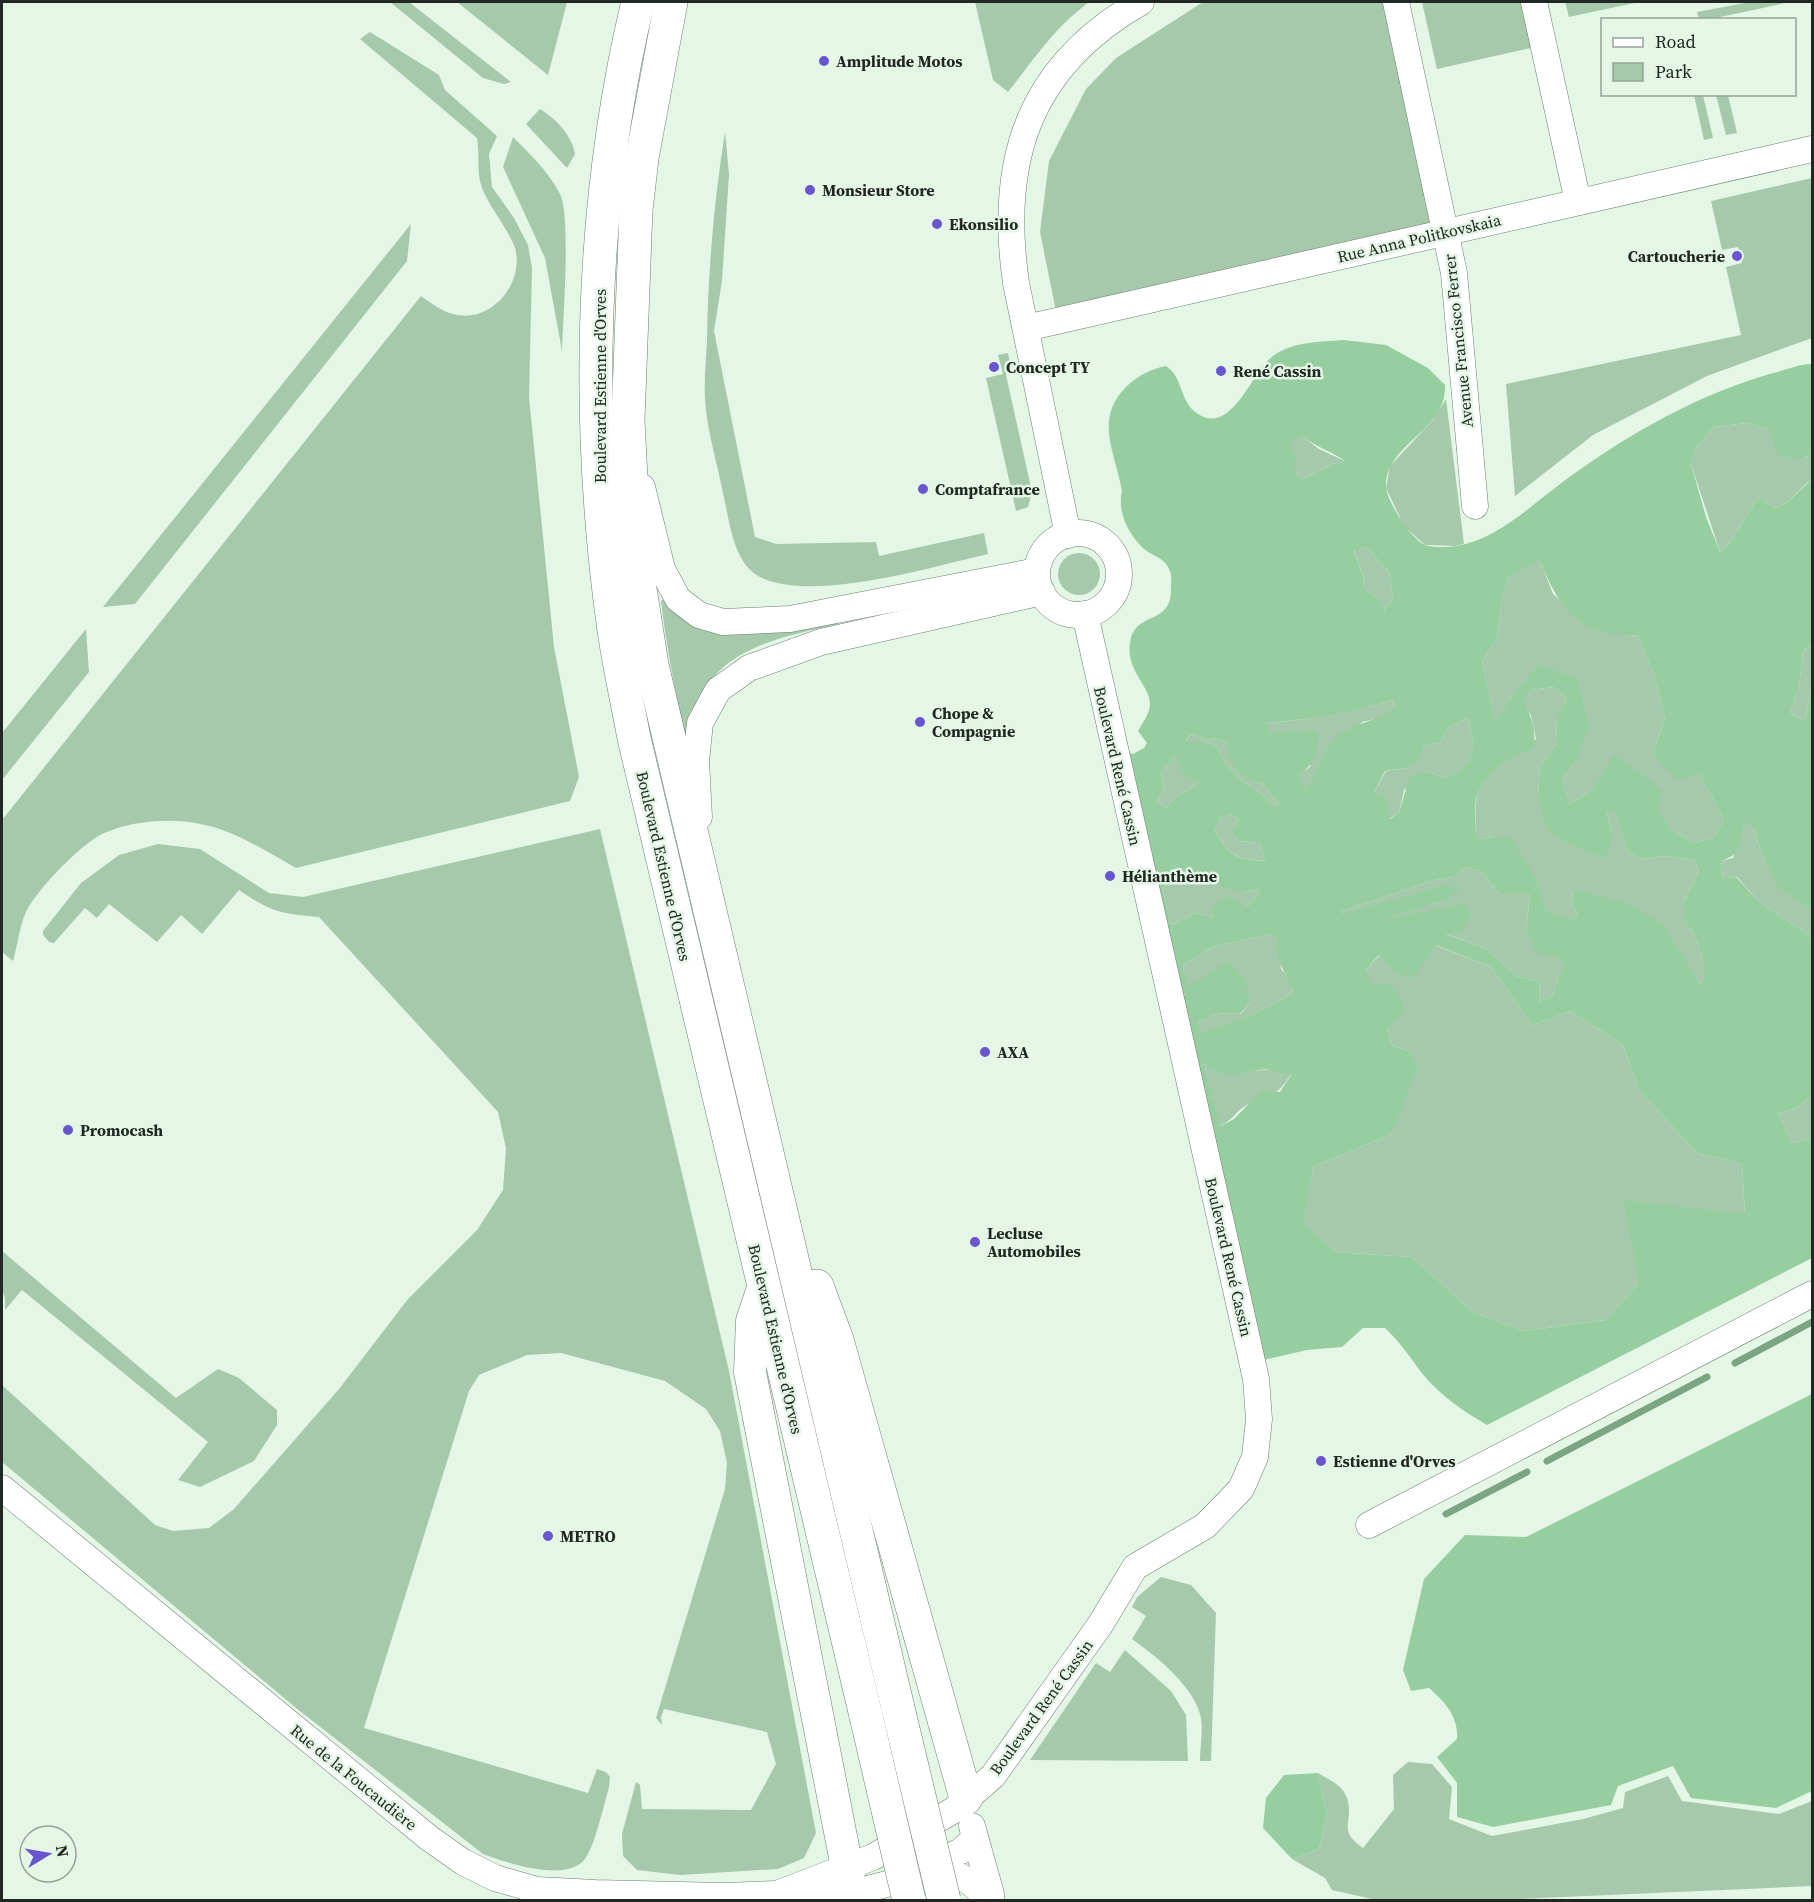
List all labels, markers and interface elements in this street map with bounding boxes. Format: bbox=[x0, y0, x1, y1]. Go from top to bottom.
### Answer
legend bbox=[1601, 18, 1796, 96]
text: Road bbox=[1655, 29, 1696, 54]
place label: Amplitude Motos bbox=[836, 50, 962, 72]
marker: Amplitude Motos bbox=[817, 54, 831, 68]
text: Park bbox=[1655, 59, 1692, 84]
place label: Monsieur Store bbox=[822, 179, 935, 201]
marker: Monsieur Store bbox=[803, 183, 817, 197]
street label: Rue Anna Politkovskaia bbox=[1335, 208, 1504, 268]
place label: Ekonsilio bbox=[949, 213, 1018, 235]
marker: Ekonsilio bbox=[930, 217, 944, 231]
place label: Cartoucherie bbox=[1628, 245, 1725, 267]
marker: Cartoucherie bbox=[1730, 249, 1744, 263]
street label: Avenue Francisco Ferrer bbox=[1438, 253, 1478, 429]
street label: Boulevard Estienne d'Orves bbox=[589, 289, 611, 483]
place label: Concept TY bbox=[1006, 356, 1090, 378]
marker: Concept TY bbox=[987, 360, 1001, 374]
place label: René Cassin bbox=[1233, 360, 1322, 382]
marker: René Cassin bbox=[1214, 364, 1228, 378]
place label: Comptafrance bbox=[935, 478, 1040, 500]
marker: Comptafrance bbox=[916, 482, 930, 496]
street label: Boulevard René Cassin bbox=[1089, 684, 1147, 848]
place label: Chope & Compagnie bbox=[932, 702, 1015, 742]
marker: Chope & Compagnie bbox=[913, 715, 927, 729]
street label: Boulevard Estienne d'Orves bbox=[631, 769, 697, 963]
place label: Hélianthème bbox=[1122, 865, 1217, 887]
marker: Hélianthème bbox=[1103, 869, 1117, 883]
place label: AXA bbox=[997, 1041, 1029, 1063]
marker: AXA bbox=[978, 1045, 992, 1059]
place label: Promocash bbox=[80, 1119, 163, 1141]
marker: Promocash bbox=[61, 1123, 75, 1137]
street label: Boulevard René Cassin bbox=[1200, 1175, 1258, 1339]
place label: Lecluse Automobiles bbox=[987, 1222, 1081, 1262]
marker: Lecluse Automobiles bbox=[968, 1235, 982, 1249]
street label: Boulevard Estienne d'Orves bbox=[743, 1242, 809, 1436]
place label: Estienne d'Orves bbox=[1333, 1450, 1456, 1472]
marker: Estienne d'Orves bbox=[1314, 1454, 1328, 1468]
place label: METRO bbox=[560, 1525, 616, 1547]
marker: METRO bbox=[541, 1529, 555, 1543]
street label: Boulevard René Cassin bbox=[984, 1634, 1098, 1779]
street label: Rue de la Foucaudière bbox=[286, 1719, 422, 1835]
north arrow bbox=[18, 1824, 78, 1884]
text: N bbox=[51, 1843, 75, 1859]

